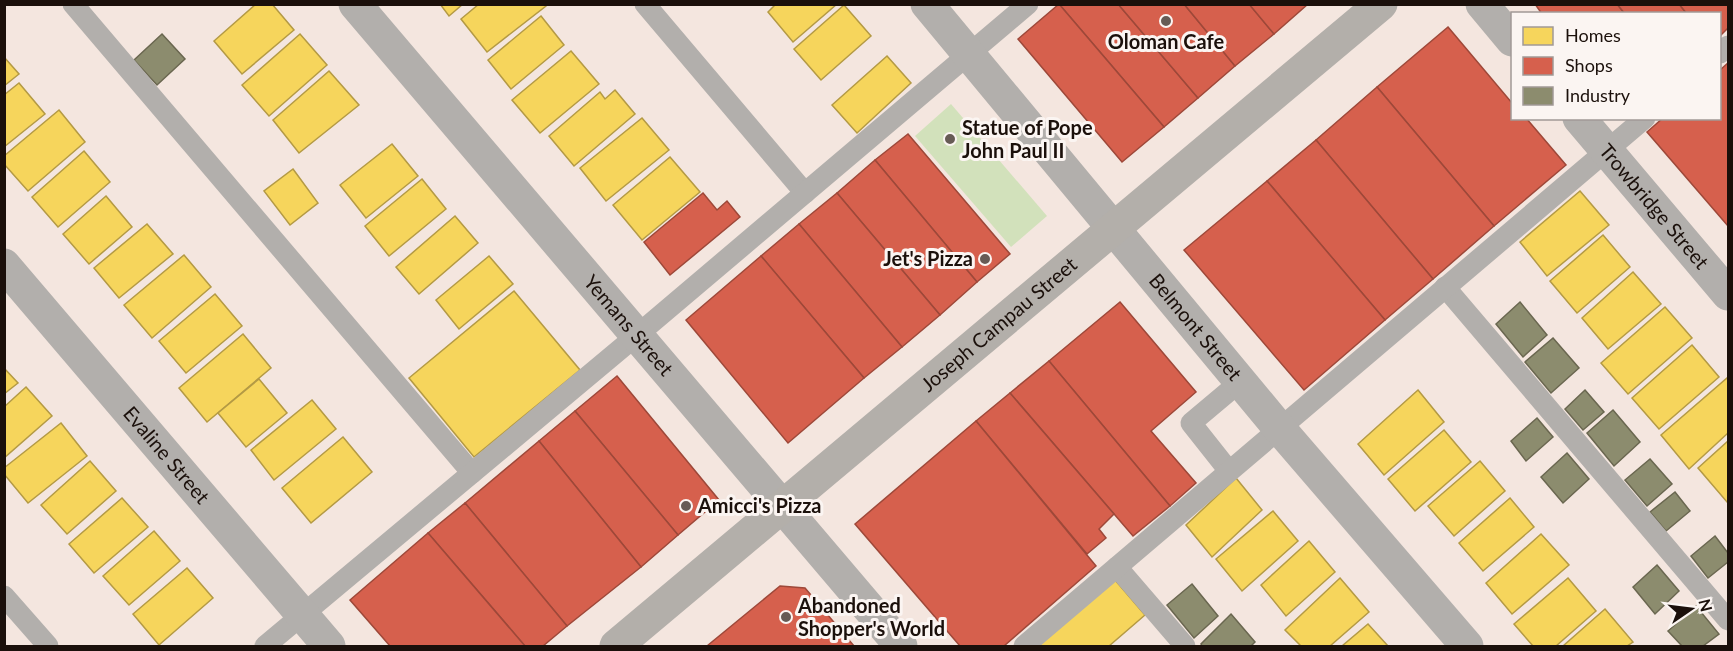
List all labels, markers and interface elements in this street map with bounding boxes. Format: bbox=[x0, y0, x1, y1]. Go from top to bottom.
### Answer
legend bbox=[1511, 12, 1721, 120]
marker: Oloman Cafe bbox=[1159, 14, 1173, 28]
text: Homes bbox=[1565, 24, 1621, 46]
place label: Oloman Cafe bbox=[1108, 29, 1224, 53]
text: Shops bbox=[1565, 54, 1613, 76]
text: Industry bbox=[1565, 84, 1631, 106]
place label: Statue of Pope John Paul II bbox=[962, 115, 1093, 162]
marker: Statue of Pope John Paul II bbox=[943, 132, 957, 146]
street label: Trowbridge Street bbox=[1595, 138, 1714, 273]
place label: Jet's Pizza bbox=[883, 246, 973, 270]
street label: Joseph Campau Street bbox=[916, 252, 1081, 396]
marker: Jet's Pizza bbox=[978, 252, 992, 266]
street label: Belmont Street bbox=[1145, 268, 1247, 385]
street label: Yemans Street bbox=[580, 269, 679, 380]
street label: Evaline Street bbox=[119, 401, 215, 508]
place label: Amicci's Pizza bbox=[697, 493, 821, 517]
marker: Amicci's Pizza bbox=[679, 499, 693, 513]
north arrow bbox=[1661, 579, 1721, 639]
place label: Abandoned Shopper's World bbox=[797, 593, 945, 640]
text: N bbox=[1695, 597, 1717, 614]
marker: Abandoned Shopper's World bbox=[779, 610, 793, 624]

